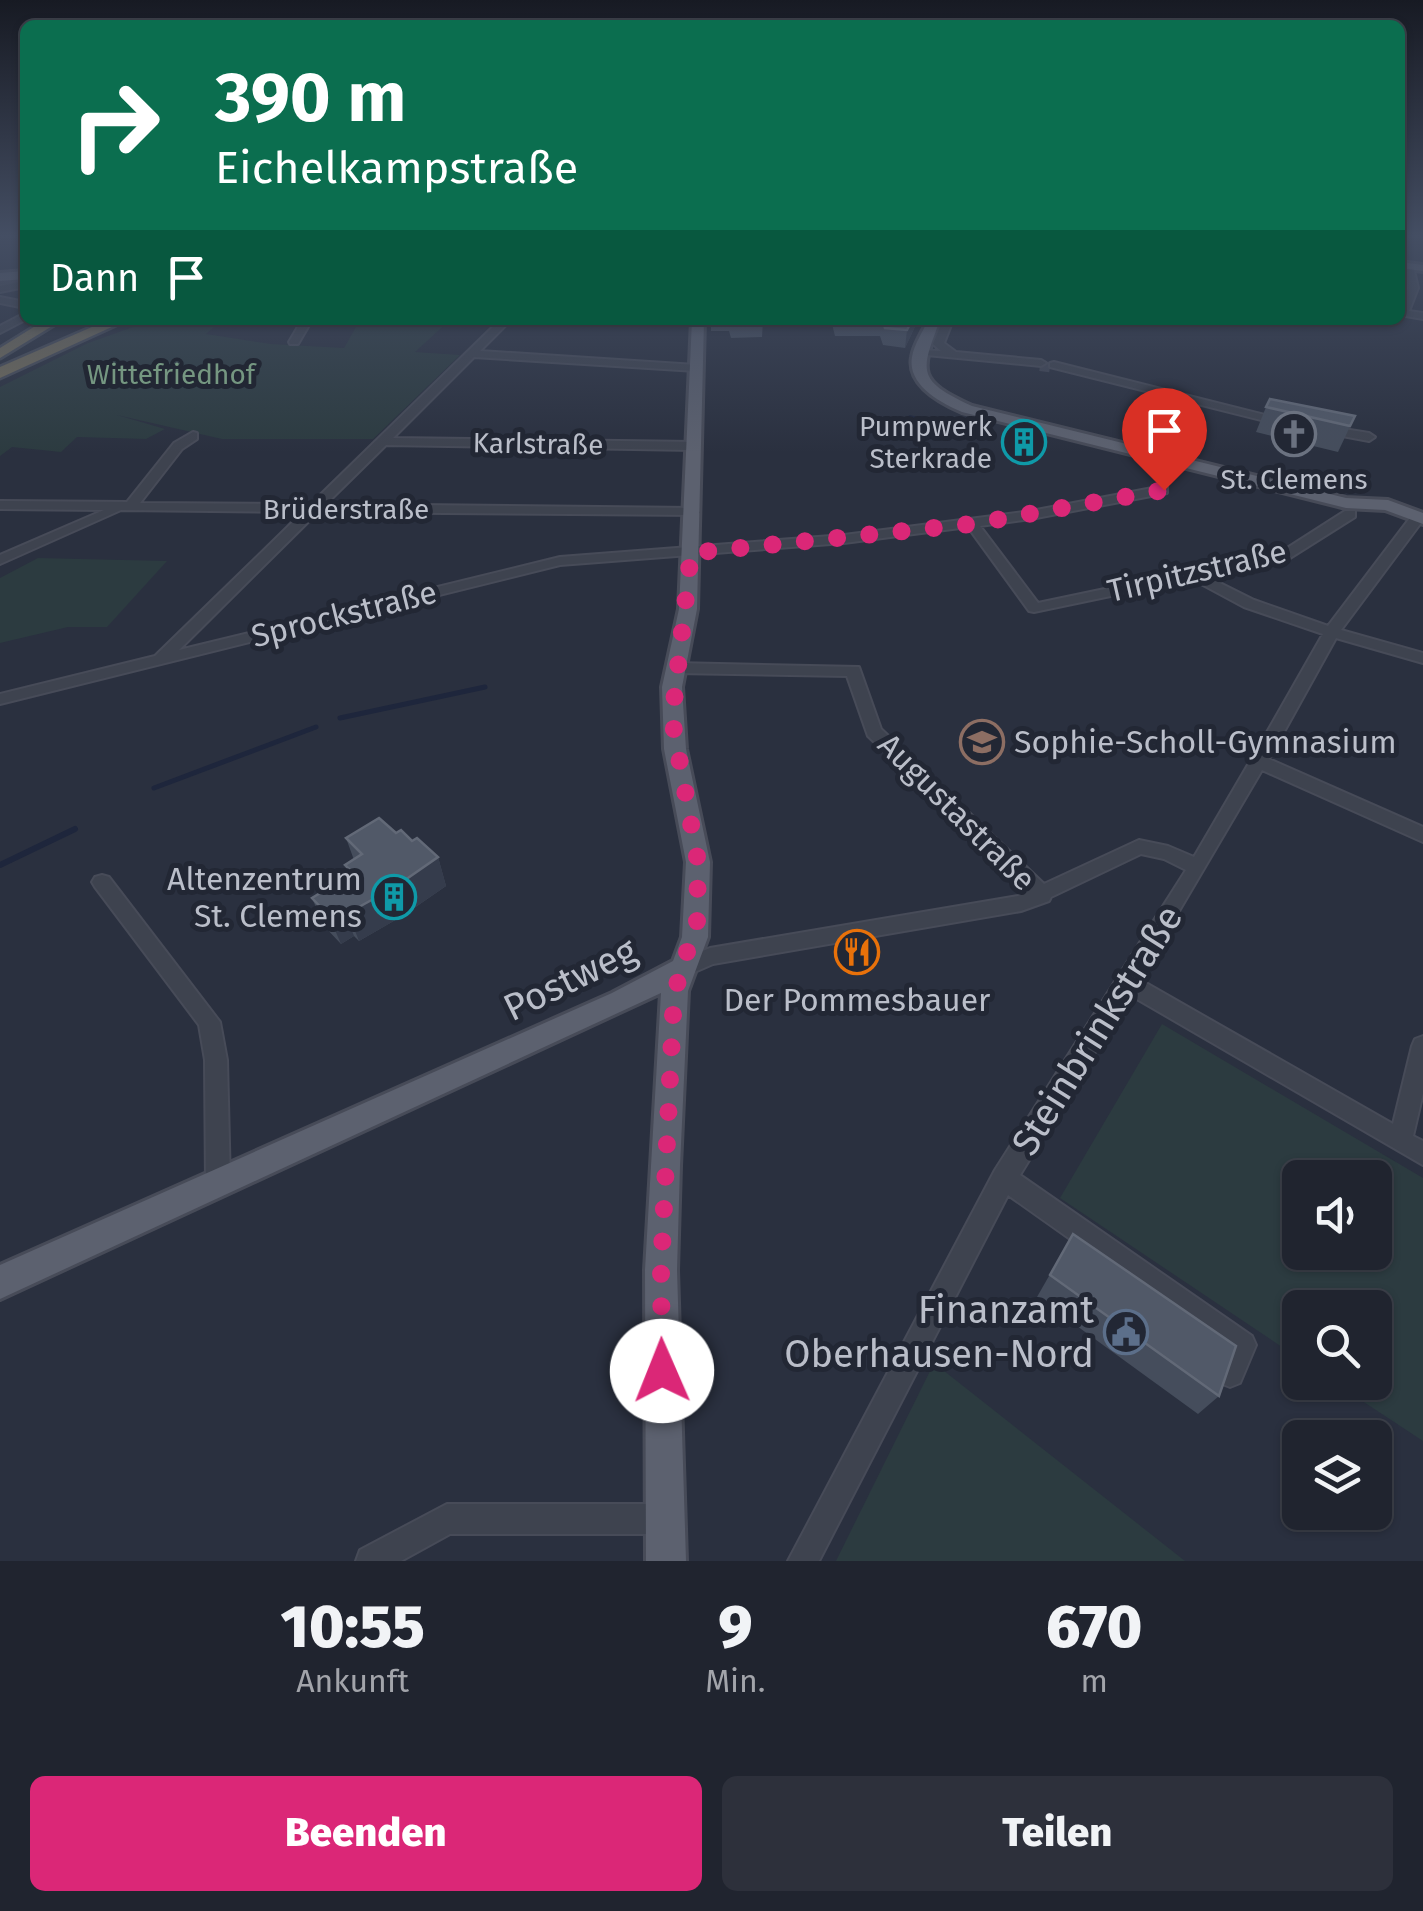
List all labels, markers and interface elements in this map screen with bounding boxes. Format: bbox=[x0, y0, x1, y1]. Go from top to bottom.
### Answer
text: 390 m bbox=[215, 56, 407, 140]
icon: right bbox=[50, 60, 180, 190]
text: Eichelkampstraße bbox=[215, 141, 578, 195]
icon: arrive bbox=[159, 250, 214, 305]
text: Dann bbox=[50, 255, 139, 301]
park label: Wittefriedhof bbox=[87, 358, 258, 391]
pin bbox=[1122, 388, 1207, 491]
icon: arrive bbox=[1137, 403, 1192, 458]
place label: Pumpwerk Sterkrade bbox=[859, 410, 993, 475]
church icon: St. Clemens bbox=[1271, 411, 1317, 457]
building icon: Pumpwerk Sterkrade bbox=[1001, 419, 1047, 465]
street label: Karlstraße bbox=[472, 426, 604, 462]
place label: St. Clemens bbox=[1220, 463, 1368, 496]
street label: Brüderstraße bbox=[263, 493, 429, 526]
street label: Tirpitzstraße bbox=[1104, 532, 1290, 610]
street label: Sprockstraße bbox=[247, 573, 441, 655]
school or university icon: Sophie-Scholl-Gymnasium bbox=[959, 719, 1005, 765]
place label: Sophie-Scholl-Gymnasium bbox=[1014, 723, 1397, 761]
street label: Augustastraße bbox=[870, 725, 1044, 899]
place label: Altenzentrum St. Clemens bbox=[167, 860, 362, 935]
building icon: Altenzentrum St. Clemens bbox=[371, 874, 417, 920]
street label: Steinbrinkstraße bbox=[1002, 897, 1192, 1163]
street label: Postweg bbox=[496, 927, 644, 1031]
restaurant icon: Der Pommesbauer bbox=[834, 929, 880, 975]
place label: Der Pommesbauer bbox=[724, 981, 991, 1019]
map controls bbox=[1282, 1160, 1392, 1530]
button: sound bbox=[1282, 1160, 1392, 1270]
place label: Finanzamt Oberhausen-Nord bbox=[784, 1287, 1094, 1377]
button: search bbox=[1282, 1290, 1392, 1400]
public building icon: Finanzamt Oberhausen-Nord bbox=[1103, 1309, 1149, 1355]
position arrow bbox=[610, 1319, 714, 1423]
button: layers bbox=[1282, 1420, 1392, 1530]
text: 10:55 bbox=[281, 1591, 425, 1663]
text: 9 bbox=[718, 1591, 753, 1663]
text: 670 bbox=[1046, 1591, 1142, 1663]
text: Ankunft bbox=[296, 1662, 409, 1700]
text: Min. bbox=[705, 1662, 766, 1700]
text: m bbox=[1081, 1662, 1108, 1700]
button: Beenden bbox=[30, 1776, 702, 1891]
button: Teilen bbox=[722, 1776, 1393, 1891]

